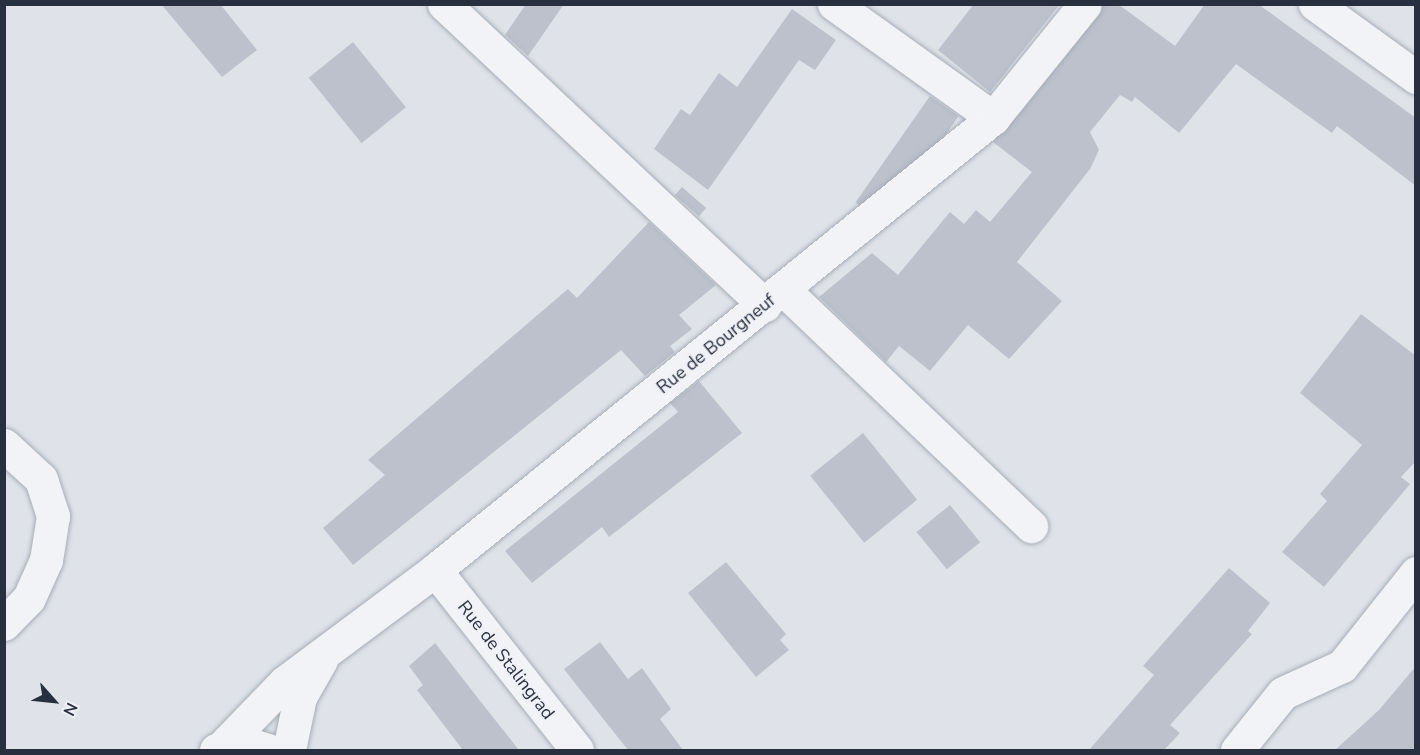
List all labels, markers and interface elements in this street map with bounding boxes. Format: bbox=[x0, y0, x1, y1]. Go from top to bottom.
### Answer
street label: Rue de Bourgneuf bbox=[652, 290, 780, 398]
street label: Rue de Stalingrad bbox=[453, 596, 559, 724]
north arrow bbox=[24, 671, 84, 731]
text: N bbox=[58, 699, 83, 719]

